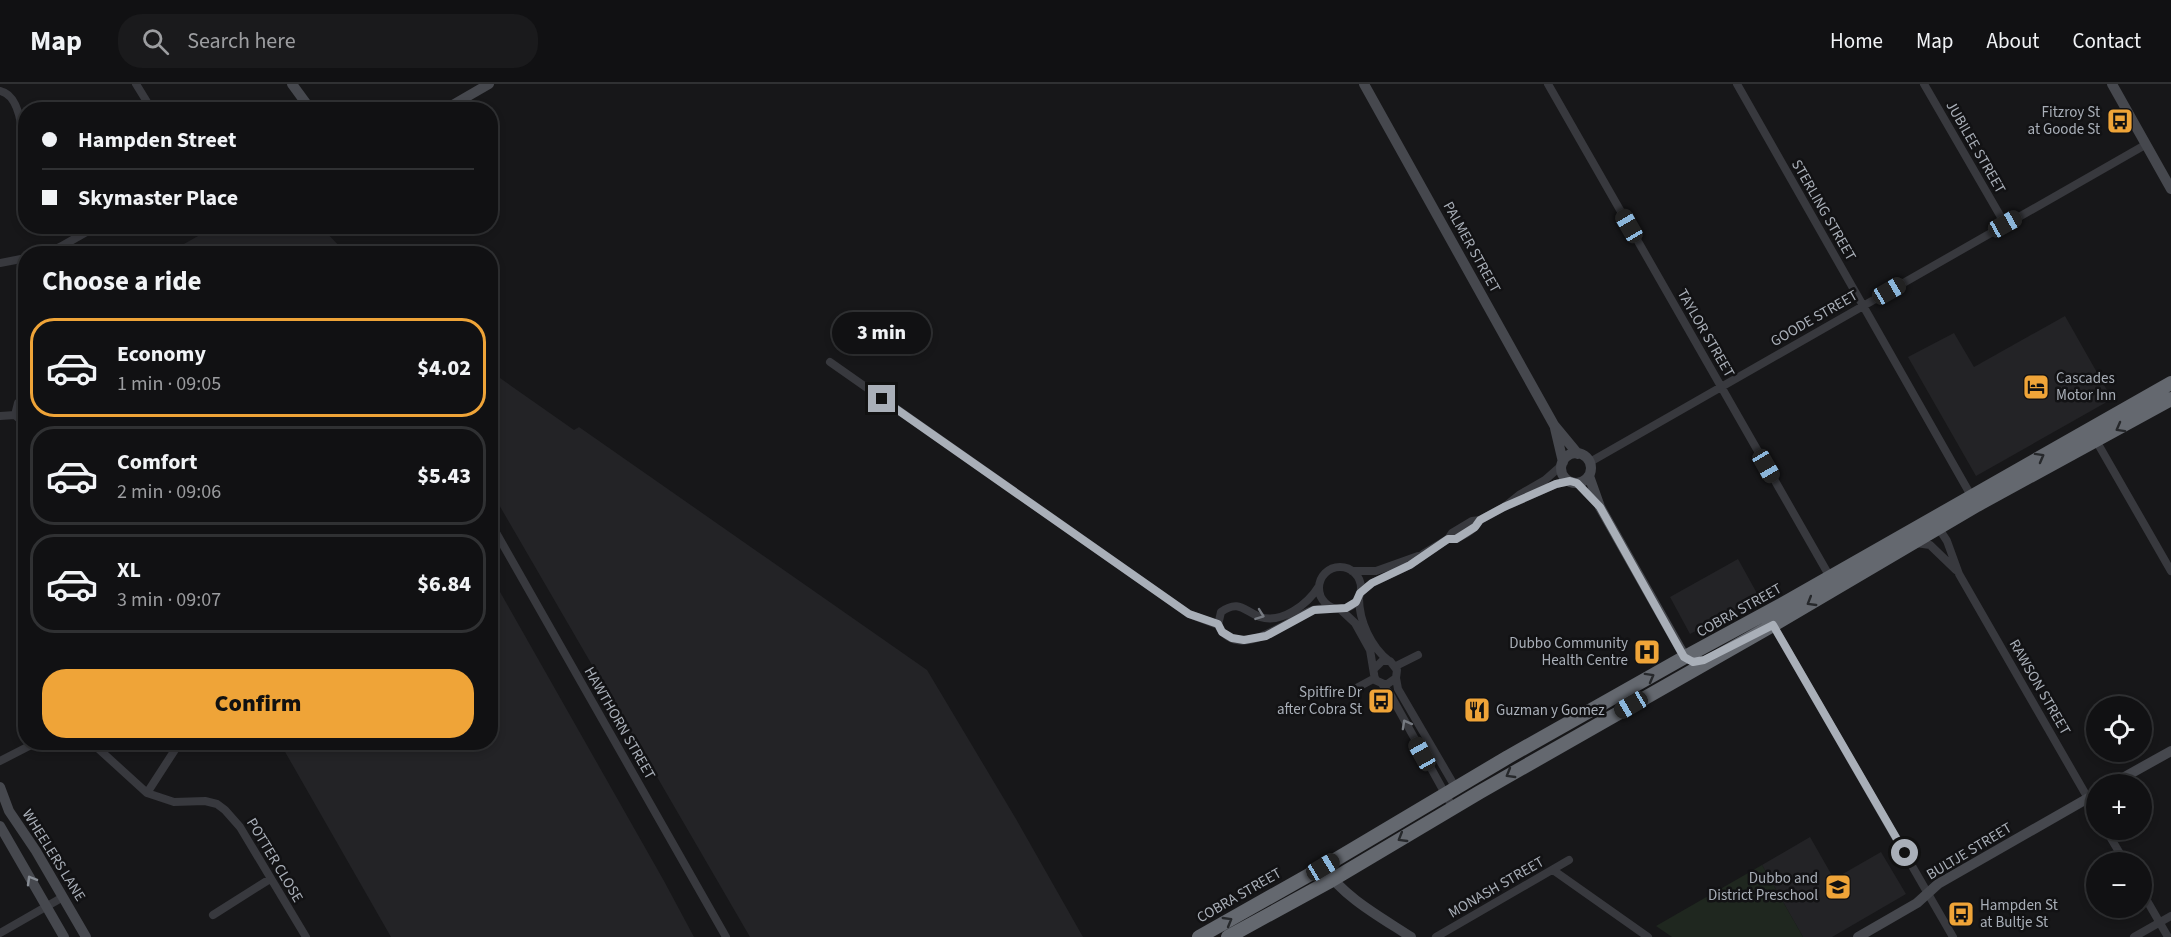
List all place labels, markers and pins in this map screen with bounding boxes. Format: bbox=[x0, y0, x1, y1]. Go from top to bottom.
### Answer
place label: Fitzroy St at Goode St bbox=[2028, 102, 2100, 140]
bus stop icon: Fitzroy St at Goode St bbox=[2105, 106, 2135, 136]
place label: Cascades Motor Inn bbox=[2056, 368, 2116, 406]
hotel icon: Cascades Motor Inn bbox=[2021, 372, 2051, 402]
place label: Dubbo Community Health Centre bbox=[1509, 633, 1628, 671]
hospital icon: Dubbo Community Health Centre bbox=[1632, 637, 1662, 667]
place label: Spitfire Dr after Cobra St bbox=[1277, 682, 1363, 720]
bus stop icon: Spitfire Dr after Cobra St bbox=[1366, 686, 1396, 716]
restaurant icon: Guzman y Gomez bbox=[1462, 695, 1492, 725]
place label: Guzman y Gomez bbox=[1496, 700, 1605, 721]
place label: Dubbo and District Preschool bbox=[1708, 868, 1818, 906]
school or university icon: Dubbo and District Preschool bbox=[1823, 872, 1853, 902]
place label: Hampden St at Bultje St bbox=[1980, 895, 2058, 933]
bus stop icon: Hampden St at Bultje St bbox=[1946, 899, 1976, 929]

